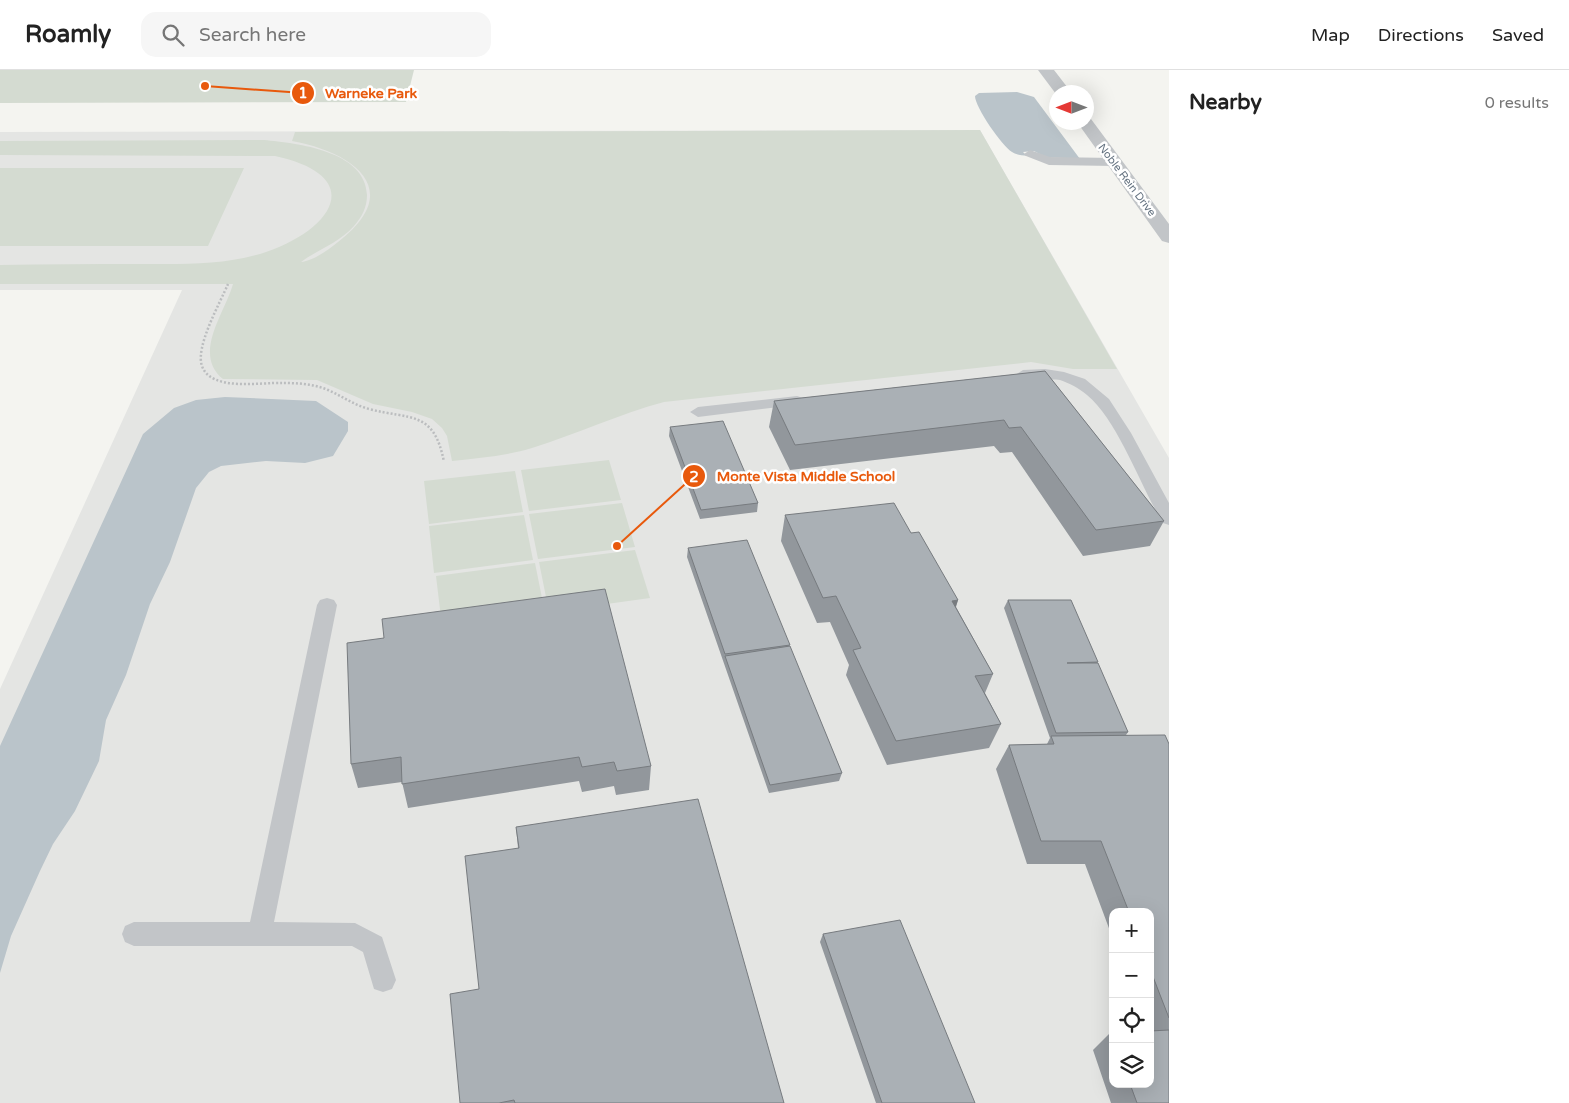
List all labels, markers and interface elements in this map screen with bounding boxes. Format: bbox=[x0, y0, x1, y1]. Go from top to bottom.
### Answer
search box bbox=[141, 12, 491, 57]
text: Roamly bbox=[25, 20, 111, 49]
icon: search bbox=[159, 21, 187, 49]
text: Search here bbox=[199, 24, 306, 46]
text: Map bbox=[1311, 24, 1350, 46]
text: Directions bbox=[1378, 24, 1464, 46]
text: Saved bbox=[1492, 24, 1544, 46]
callout: Warneke Park bbox=[290, 79, 428, 108]
text: 1 bbox=[298, 84, 308, 102]
text: Warneke Park bbox=[325, 85, 417, 102]
north arrow bbox=[1049, 85, 1094, 130]
text: Nearby bbox=[1189, 90, 1262, 115]
text: 0 results bbox=[1485, 93, 1549, 113]
street label: Noble Rein Drive bbox=[1095, 141, 1159, 219]
callout: Monte Vista Middle School bbox=[682, 462, 905, 491]
text: 2 bbox=[689, 468, 699, 486]
text: Monte Vista Middle School bbox=[717, 468, 895, 485]
map controls bbox=[1109, 908, 1154, 1088]
button: + bbox=[1109, 908, 1154, 953]
button: − bbox=[1109, 953, 1154, 998]
button: locate bbox=[1109, 998, 1154, 1043]
button: layers bbox=[1109, 1043, 1154, 1088]

